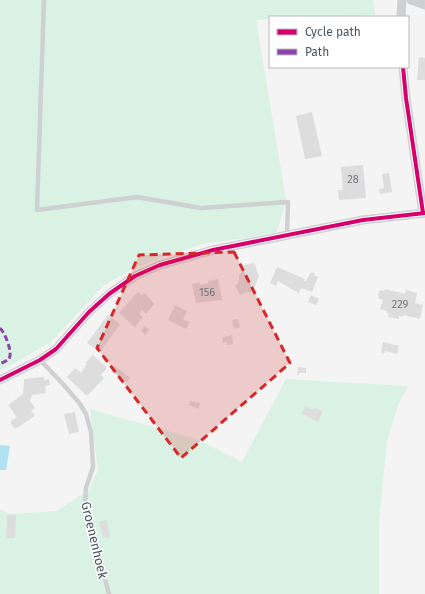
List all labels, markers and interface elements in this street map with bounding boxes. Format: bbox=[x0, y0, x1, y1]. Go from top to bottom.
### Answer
legend bbox=[269, 16, 409, 68]
text: Cycle path bbox=[305, 25, 361, 39]
text: Path bbox=[305, 45, 329, 59]
house number: 28 bbox=[347, 173, 359, 186]
house number: 156 bbox=[199, 286, 215, 299]
house number: 229 bbox=[392, 298, 408, 311]
street label: Groenenhoek bbox=[78, 500, 111, 581]

